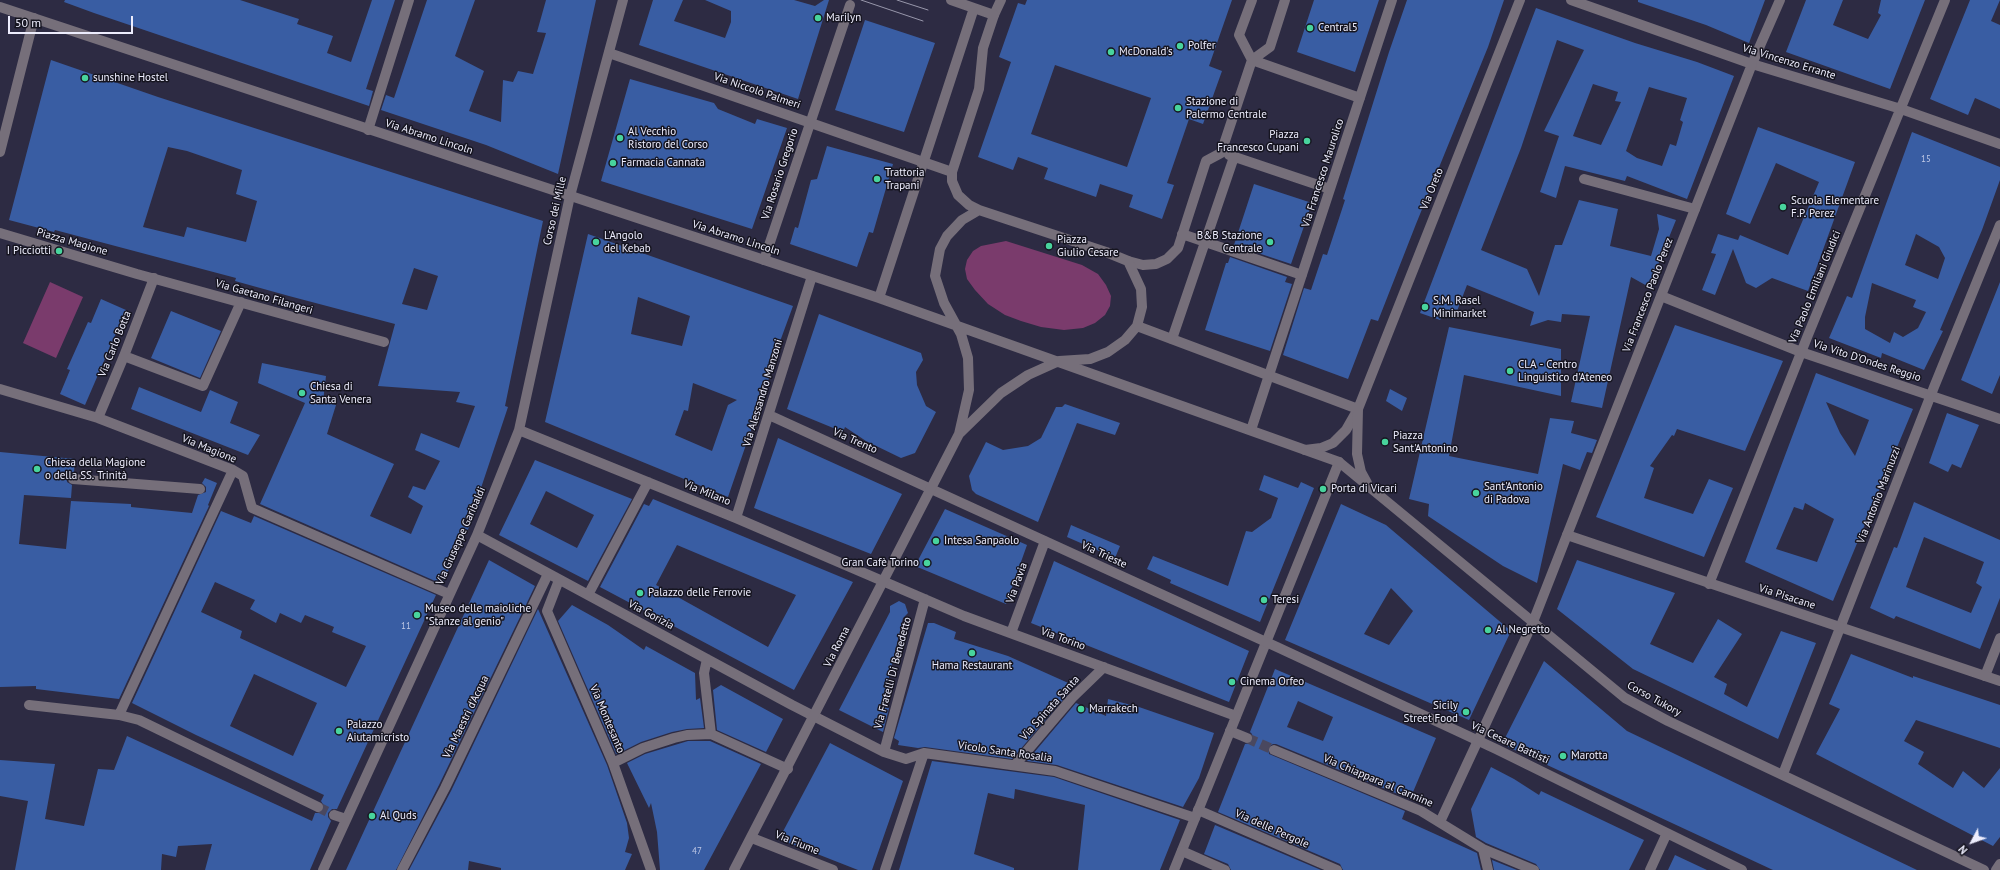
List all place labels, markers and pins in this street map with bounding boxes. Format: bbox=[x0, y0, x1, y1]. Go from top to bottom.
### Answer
place label: Marilyn bbox=[826, 11, 861, 25]
marker: Marilyn bbox=[813, 13, 823, 23]
place label: Central5 bbox=[1318, 21, 1358, 35]
marker: Central5 bbox=[1305, 23, 1315, 33]
place label: Polfer bbox=[1188, 39, 1216, 53]
marker: Polfer bbox=[1175, 41, 1185, 51]
place label: McDonald's bbox=[1119, 45, 1173, 59]
marker: McDonald's bbox=[1106, 47, 1116, 57]
place label: sunshine Hostel bbox=[93, 71, 168, 85]
marker: sunshine Hostel bbox=[80, 73, 90, 83]
place label: Stazione di Palermo Centrale bbox=[1186, 95, 1267, 121]
marker: Stazione di Palermo Centrale bbox=[1173, 103, 1183, 113]
place label: Al Vecchio Ristoro del Corso bbox=[628, 125, 708, 151]
place label: Piazza Francesco Cupani bbox=[1217, 128, 1299, 154]
marker: Al Vecchio Ristoro del Corso bbox=[615, 133, 625, 143]
marker: Piazza Francesco Cupani bbox=[1302, 136, 1312, 146]
place label: Farmacia Cannata bbox=[621, 156, 705, 170]
marker: Farmacia Cannata bbox=[608, 158, 618, 168]
place label: Trattoria Trapani bbox=[885, 166, 925, 192]
marker: Trattoria Trapani bbox=[872, 174, 882, 184]
place label: Scuola Elementare F.P. Perez bbox=[1791, 194, 1879, 220]
marker: Scuola Elementare F.P. Perez bbox=[1778, 202, 1788, 212]
place label: L'Angolo del Kebab bbox=[604, 229, 651, 255]
place label: B&B Stazione Centrale bbox=[1197, 229, 1262, 255]
place label: Piazza Giulio Cesare bbox=[1057, 233, 1119, 259]
marker: L'Angolo del Kebab bbox=[591, 237, 601, 247]
marker: B&B Stazione Centrale bbox=[1265, 237, 1275, 247]
marker: Piazza Giulio Cesare bbox=[1044, 241, 1054, 251]
place label: I Picciotti bbox=[7, 244, 51, 258]
marker: I Picciotti bbox=[54, 246, 64, 256]
place label: S.M. Rasel Minimarket bbox=[1433, 294, 1486, 320]
marker: S.M. Rasel Minimarket bbox=[1420, 302, 1430, 312]
place label: CLA - Centro Linguistico d'Ateneo bbox=[1518, 358, 1612, 384]
marker: CLA - Centro Linguistico d'Ateneo bbox=[1505, 366, 1515, 376]
place label: Chiesa di Santa Venera bbox=[310, 380, 371, 406]
marker: Chiesa di Santa Venera bbox=[297, 388, 307, 398]
place label: Piazza Sant'Antonino bbox=[1393, 429, 1458, 455]
marker: Piazza Sant'Antonino bbox=[1380, 437, 1390, 447]
place label: Chiesa della Magione o della SS. Trinità bbox=[45, 456, 146, 482]
marker: Chiesa della Magione o della SS. Trinità bbox=[32, 464, 42, 474]
place label: Sant'Antonio di Padova bbox=[1484, 480, 1543, 506]
place label: Porta di Vicari bbox=[1331, 482, 1397, 496]
marker: Porta di Vicari bbox=[1318, 484, 1328, 494]
marker: Sant'Antonio di Padova bbox=[1471, 488, 1481, 498]
place label: Intesa Sanpaolo bbox=[944, 534, 1019, 548]
marker: Intesa Sanpaolo bbox=[931, 536, 941, 546]
place label: Gran Cafè Torino bbox=[841, 556, 919, 570]
marker: Gran Cafè Torino bbox=[922, 558, 932, 568]
place label: Palazzo delle Ferrovie bbox=[648, 586, 751, 600]
marker: Palazzo delle Ferrovie bbox=[635, 588, 645, 598]
place label: Teresi bbox=[1272, 593, 1299, 607]
marker: Teresi bbox=[1259, 595, 1269, 605]
place label: Museo delle maioliche "Stanze al genio" bbox=[425, 602, 531, 628]
marker: Museo delle maioliche "Stanze al genio" bbox=[412, 610, 422, 620]
place label: Al Negretto bbox=[1496, 623, 1550, 637]
marker: Al Negretto bbox=[1483, 625, 1493, 635]
marker: Hama Restaurant bbox=[967, 648, 977, 658]
place label: Hama Restaurant bbox=[932, 659, 1012, 673]
place label: Cinema Orfeo bbox=[1240, 675, 1304, 689]
marker: Cinema Orfeo bbox=[1227, 677, 1237, 687]
place label: Sicily Street Food bbox=[1404, 699, 1458, 725]
place label: Marrakech bbox=[1089, 702, 1138, 716]
marker: Marrakech bbox=[1076, 704, 1086, 714]
marker: Sicily Street Food bbox=[1461, 707, 1471, 717]
place label: Palazzo Aiutamicristo bbox=[347, 718, 409, 744]
marker: Palazzo Aiutamicristo bbox=[334, 726, 344, 736]
place label: Marotta bbox=[1571, 749, 1608, 763]
marker: Marotta bbox=[1558, 751, 1568, 761]
place label: Al Quds bbox=[380, 809, 417, 823]
marker: Al Quds bbox=[367, 811, 377, 821]

